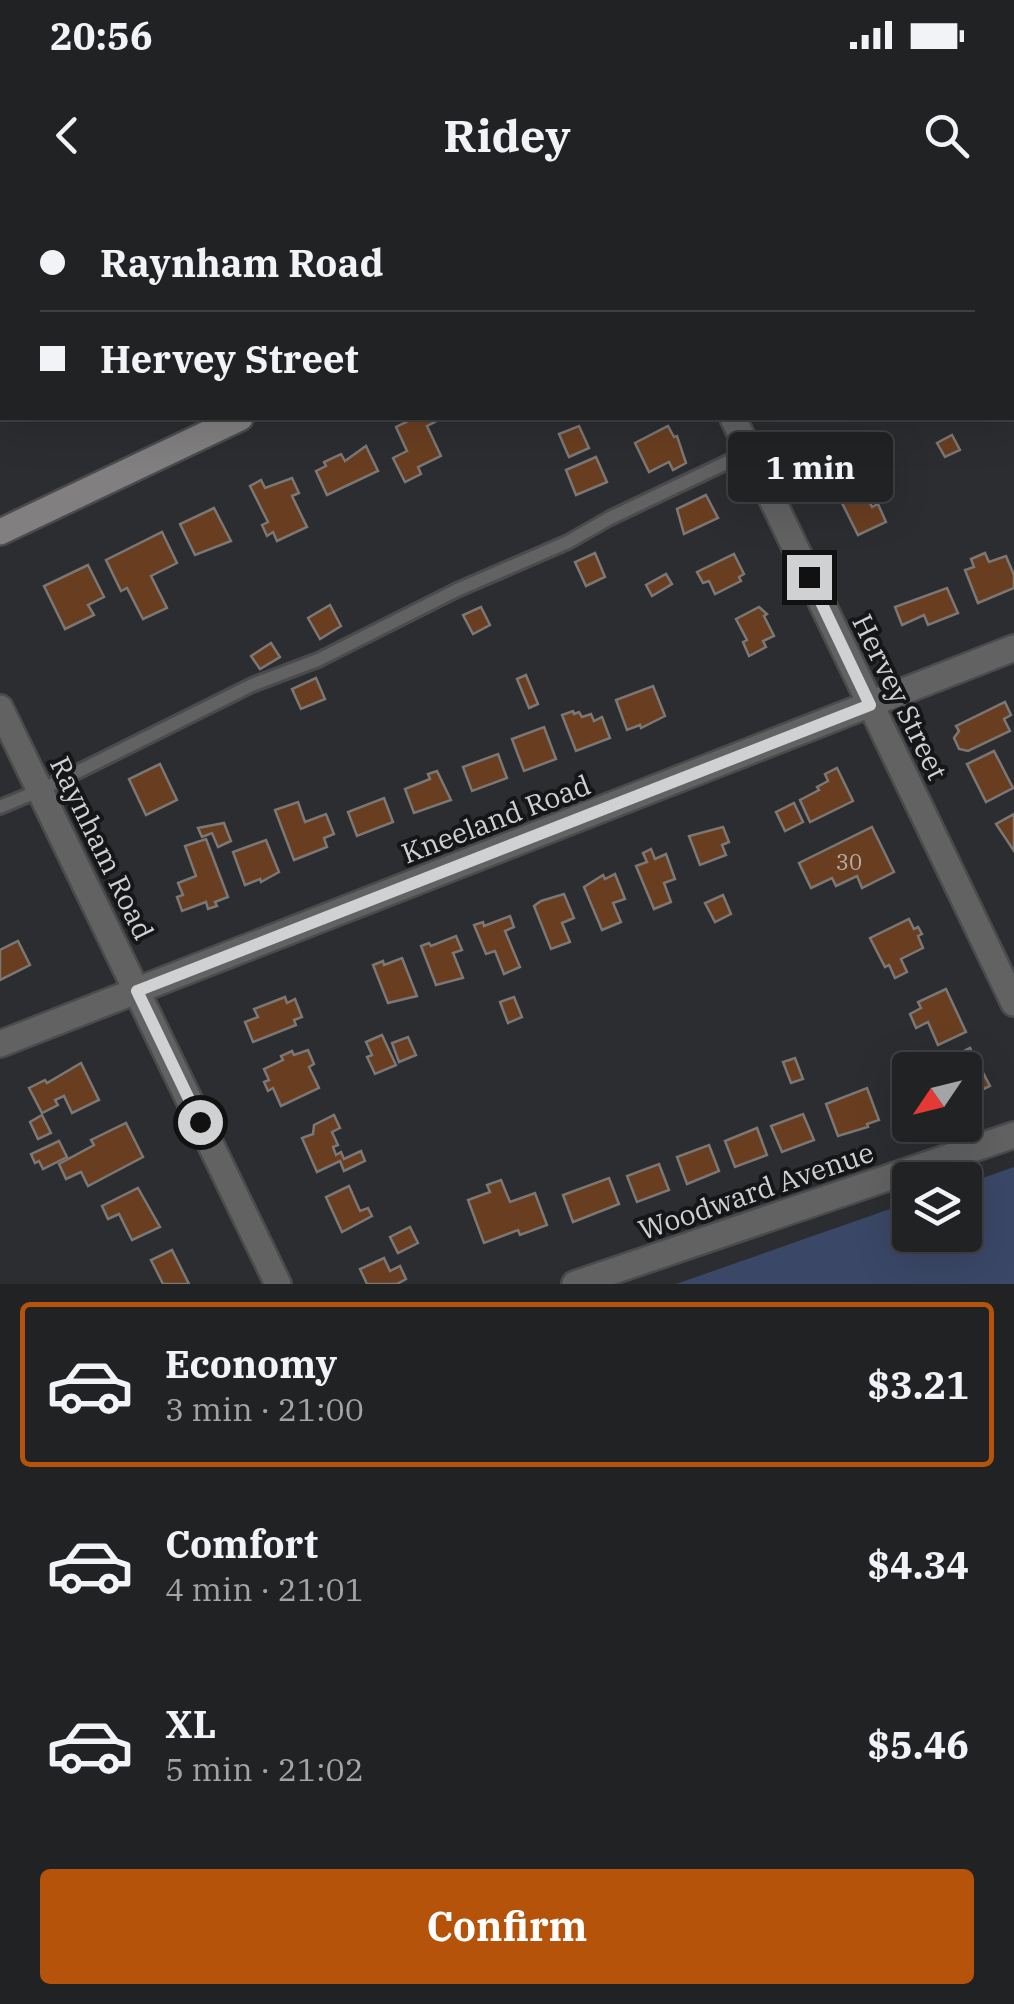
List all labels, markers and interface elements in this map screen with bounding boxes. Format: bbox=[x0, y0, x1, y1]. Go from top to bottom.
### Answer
text: 20:56 bbox=[50, 11, 153, 60]
text: Ridey bbox=[443, 106, 571, 164]
icon: back bbox=[40, 108, 95, 163]
icon: search bbox=[919, 108, 974, 163]
text: Raynham Road bbox=[100, 238, 383, 287]
text: Hervey Street bbox=[100, 334, 359, 383]
callout: 1 min bbox=[726, 432, 892, 502]
text: 1 min bbox=[766, 446, 855, 488]
route end bbox=[787, 555, 832, 600]
street label: Hervey Street bbox=[844, 608, 957, 786]
street label: Raynham Road bbox=[42, 750, 163, 945]
street label: Kneeland Road bbox=[396, 766, 595, 872]
house number: 30 bbox=[836, 847, 862, 876]
north arrow bbox=[892, 1052, 982, 1142]
map controls bbox=[892, 1052, 982, 1252]
route start bbox=[178, 1100, 223, 1145]
street label: Woodward Avenue bbox=[633, 1133, 878, 1248]
button: layers bbox=[892, 1162, 982, 1252]
text: Economy bbox=[165, 1339, 337, 1388]
icon: car bbox=[45, 1340, 135, 1430]
text: $3.21 bbox=[867, 1360, 969, 1409]
text: 3 min · 21:00 bbox=[165, 1388, 364, 1430]
text: Comfort bbox=[165, 1519, 318, 1568]
icon: car bbox=[45, 1520, 135, 1610]
text: $4.34 bbox=[867, 1540, 969, 1589]
text: 4 min · 21:01 bbox=[165, 1568, 364, 1610]
text: XL bbox=[165, 1699, 216, 1748]
icon: car bbox=[45, 1700, 135, 1790]
text: $5.46 bbox=[867, 1720, 969, 1769]
text: 5 min · 21:02 bbox=[165, 1748, 364, 1790]
button: Confirm bbox=[40, 1869, 974, 1984]

